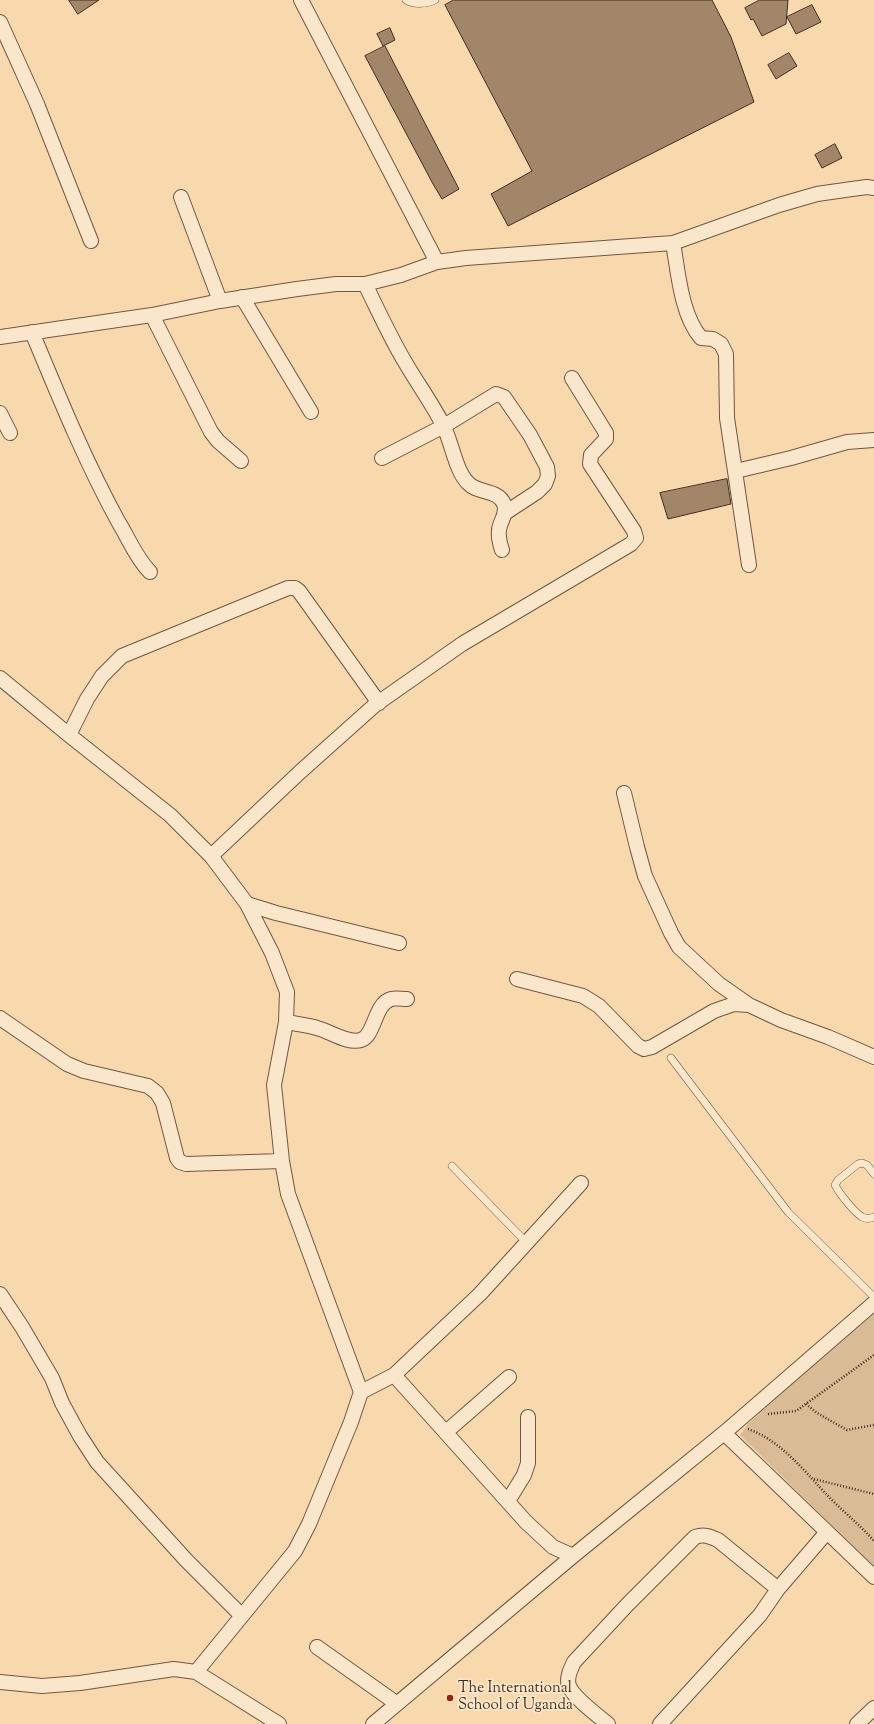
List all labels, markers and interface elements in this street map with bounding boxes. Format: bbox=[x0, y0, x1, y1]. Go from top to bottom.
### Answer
place label: The International School of Uganda bbox=[458, 1680, 573, 1715]
marker: The International School of Uganda bbox=[445, 1693, 455, 1703]

